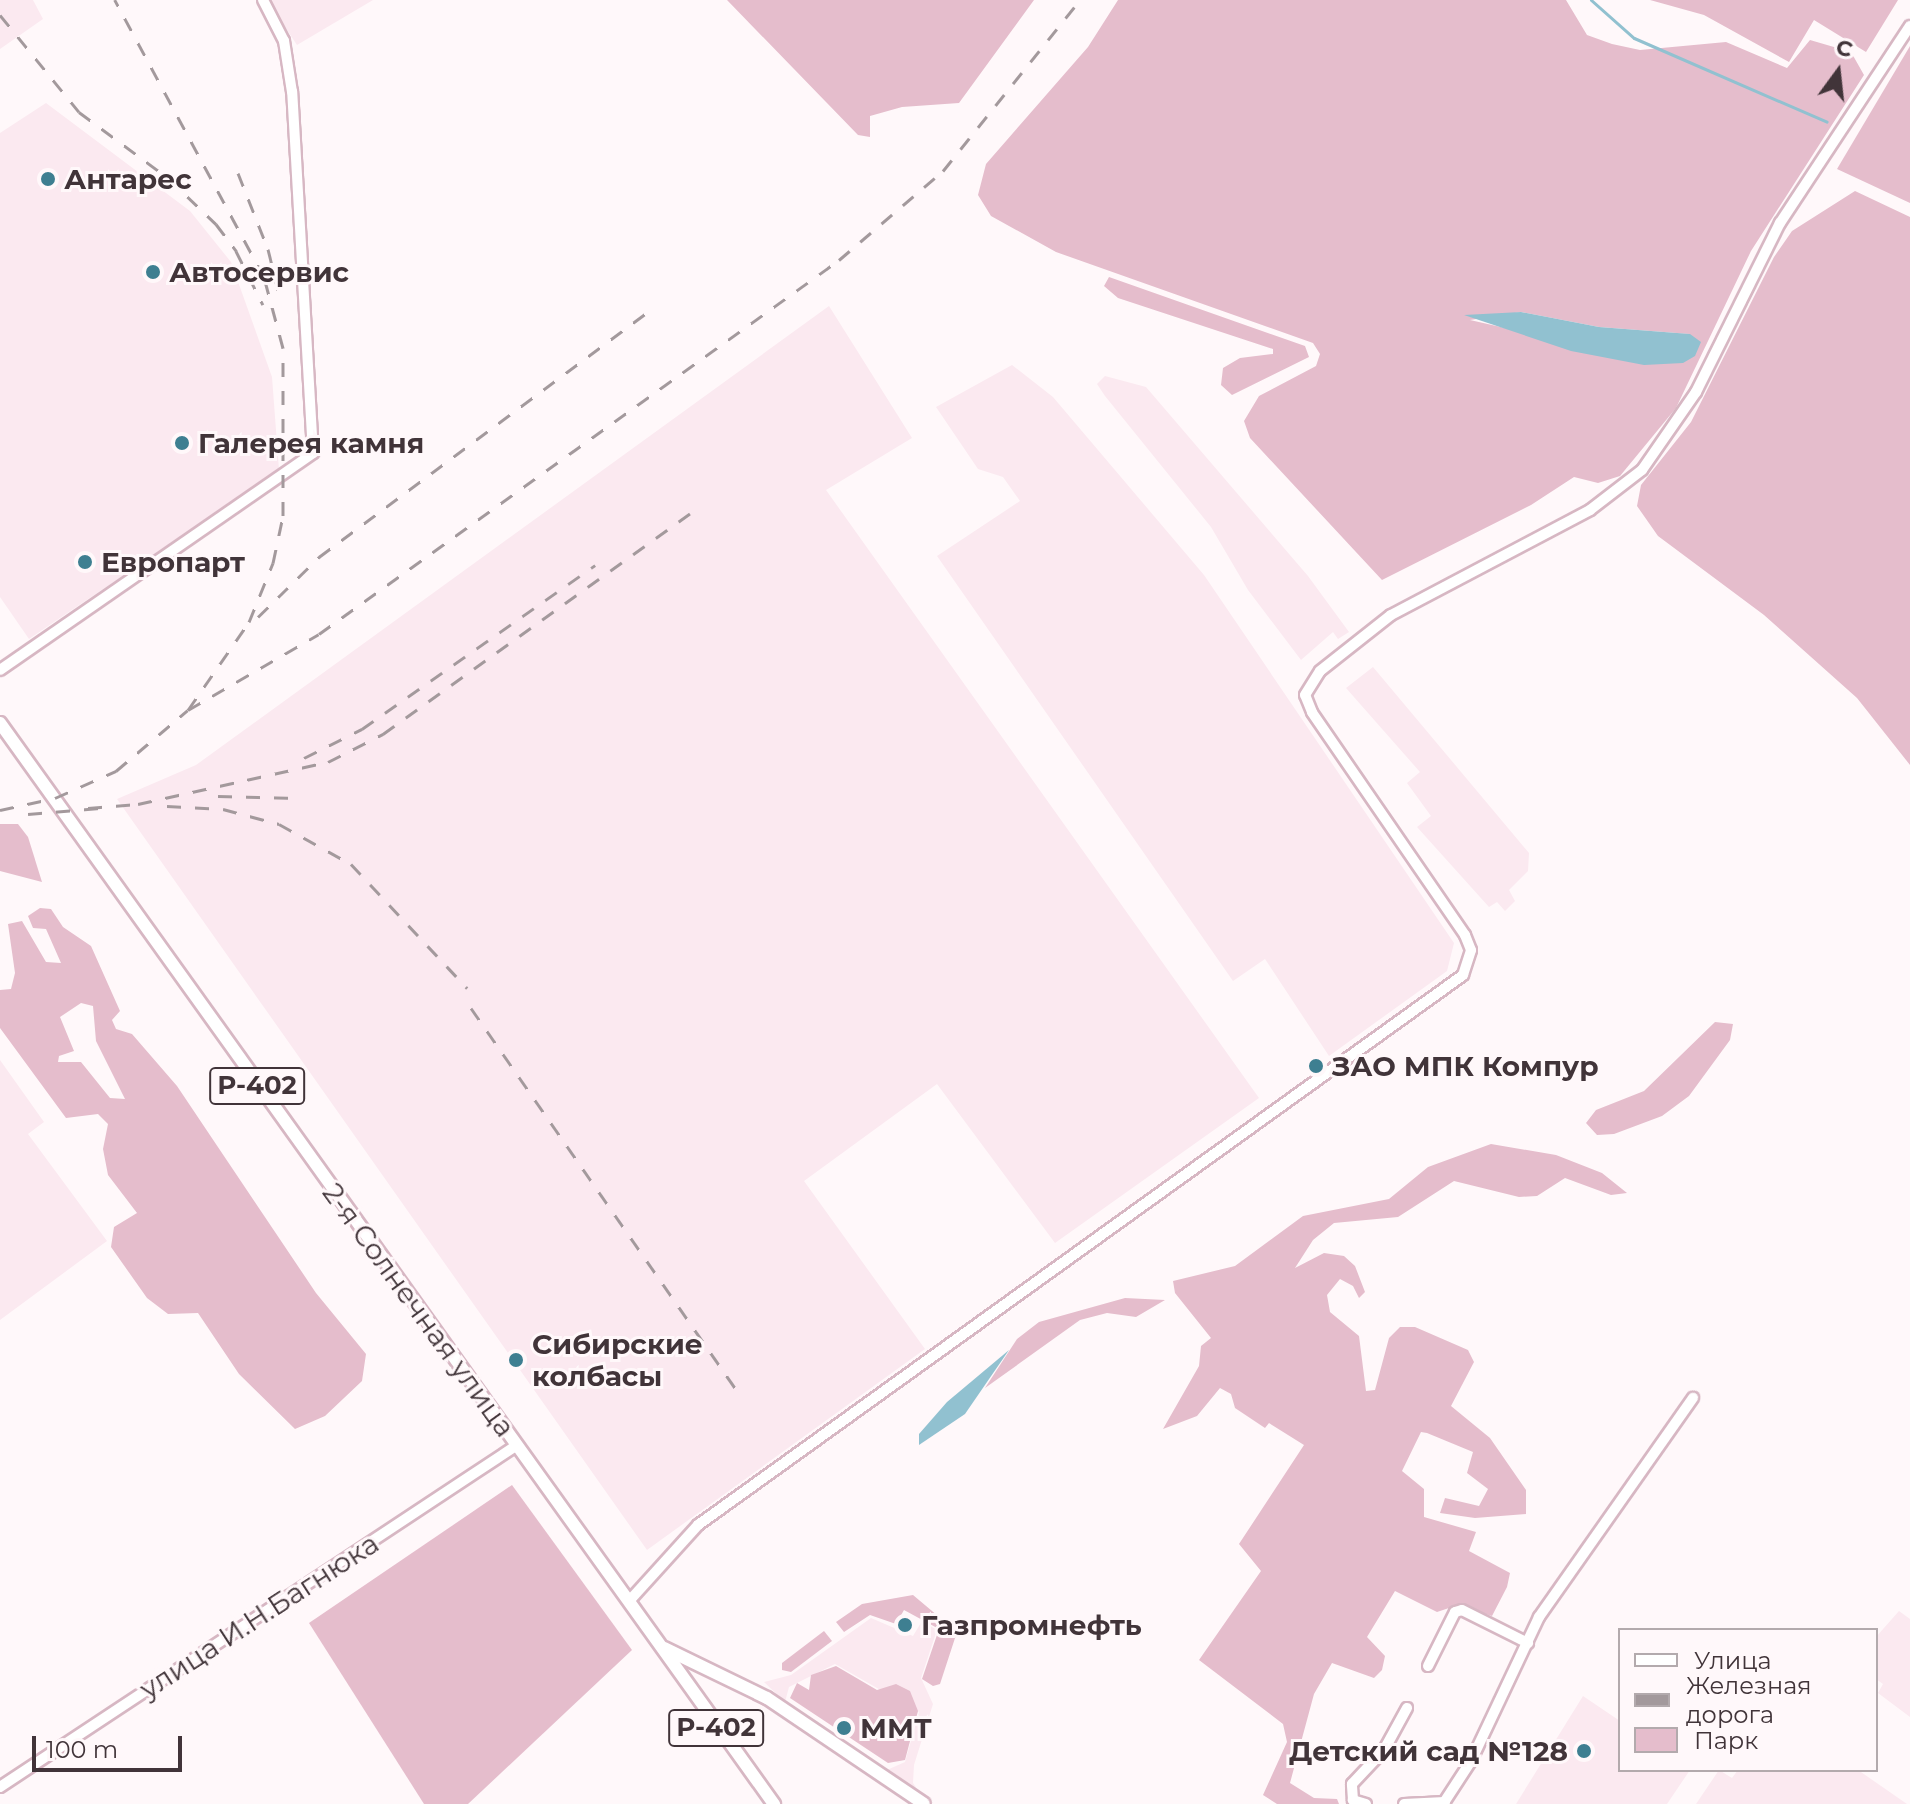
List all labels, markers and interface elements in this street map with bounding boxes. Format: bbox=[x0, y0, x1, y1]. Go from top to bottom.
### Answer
north arrow bbox=[1798, 32, 1878, 112]
text: С bbox=[1833, 33, 1856, 63]
place label: Антарес bbox=[64, 162, 192, 196]
marker: Антарес bbox=[39, 170, 57, 188]
place label: Автосервис bbox=[169, 255, 349, 289]
marker: Автосервис bbox=[144, 263, 162, 281]
place label: Галерея камня bbox=[198, 426, 424, 460]
marker: Галерея камня bbox=[173, 434, 191, 452]
place label: Европарт bbox=[101, 545, 245, 579]
marker: Европарт bbox=[76, 553, 94, 571]
place label: ЗАО МПК Компур bbox=[1332, 1049, 1599, 1083]
marker: ЗАО МПК Компур bbox=[1307, 1057, 1325, 1075]
road number: Р-402 bbox=[209, 1064, 305, 1108]
street label: 2-я Солнечная улица bbox=[316, 1177, 522, 1443]
place label: Сибирские колбасы bbox=[532, 1327, 703, 1393]
marker: Сибирские колбасы bbox=[507, 1351, 525, 1369]
street label: улица И.Н.Багнюка bbox=[133, 1526, 385, 1706]
place label: Газпромнефть bbox=[921, 1608, 1142, 1642]
marker: Газпромнефть bbox=[896, 1616, 914, 1634]
legend bbox=[1618, 1628, 1878, 1772]
text: Улица bbox=[1694, 1646, 1772, 1675]
text: Железная дорога bbox=[1686, 1671, 1812, 1729]
road number: Р-402 bbox=[668, 1706, 764, 1750]
place label: ММТ bbox=[860, 1711, 932, 1745]
marker: ММТ bbox=[835, 1719, 853, 1737]
scale bar bbox=[36, 1720, 186, 1770]
text: Парк bbox=[1694, 1726, 1758, 1755]
place label: Детский сад №128 bbox=[1289, 1734, 1568, 1768]
text: 100 m bbox=[46, 1735, 118, 1764]
marker: Детский сад №128 bbox=[1575, 1742, 1593, 1760]

